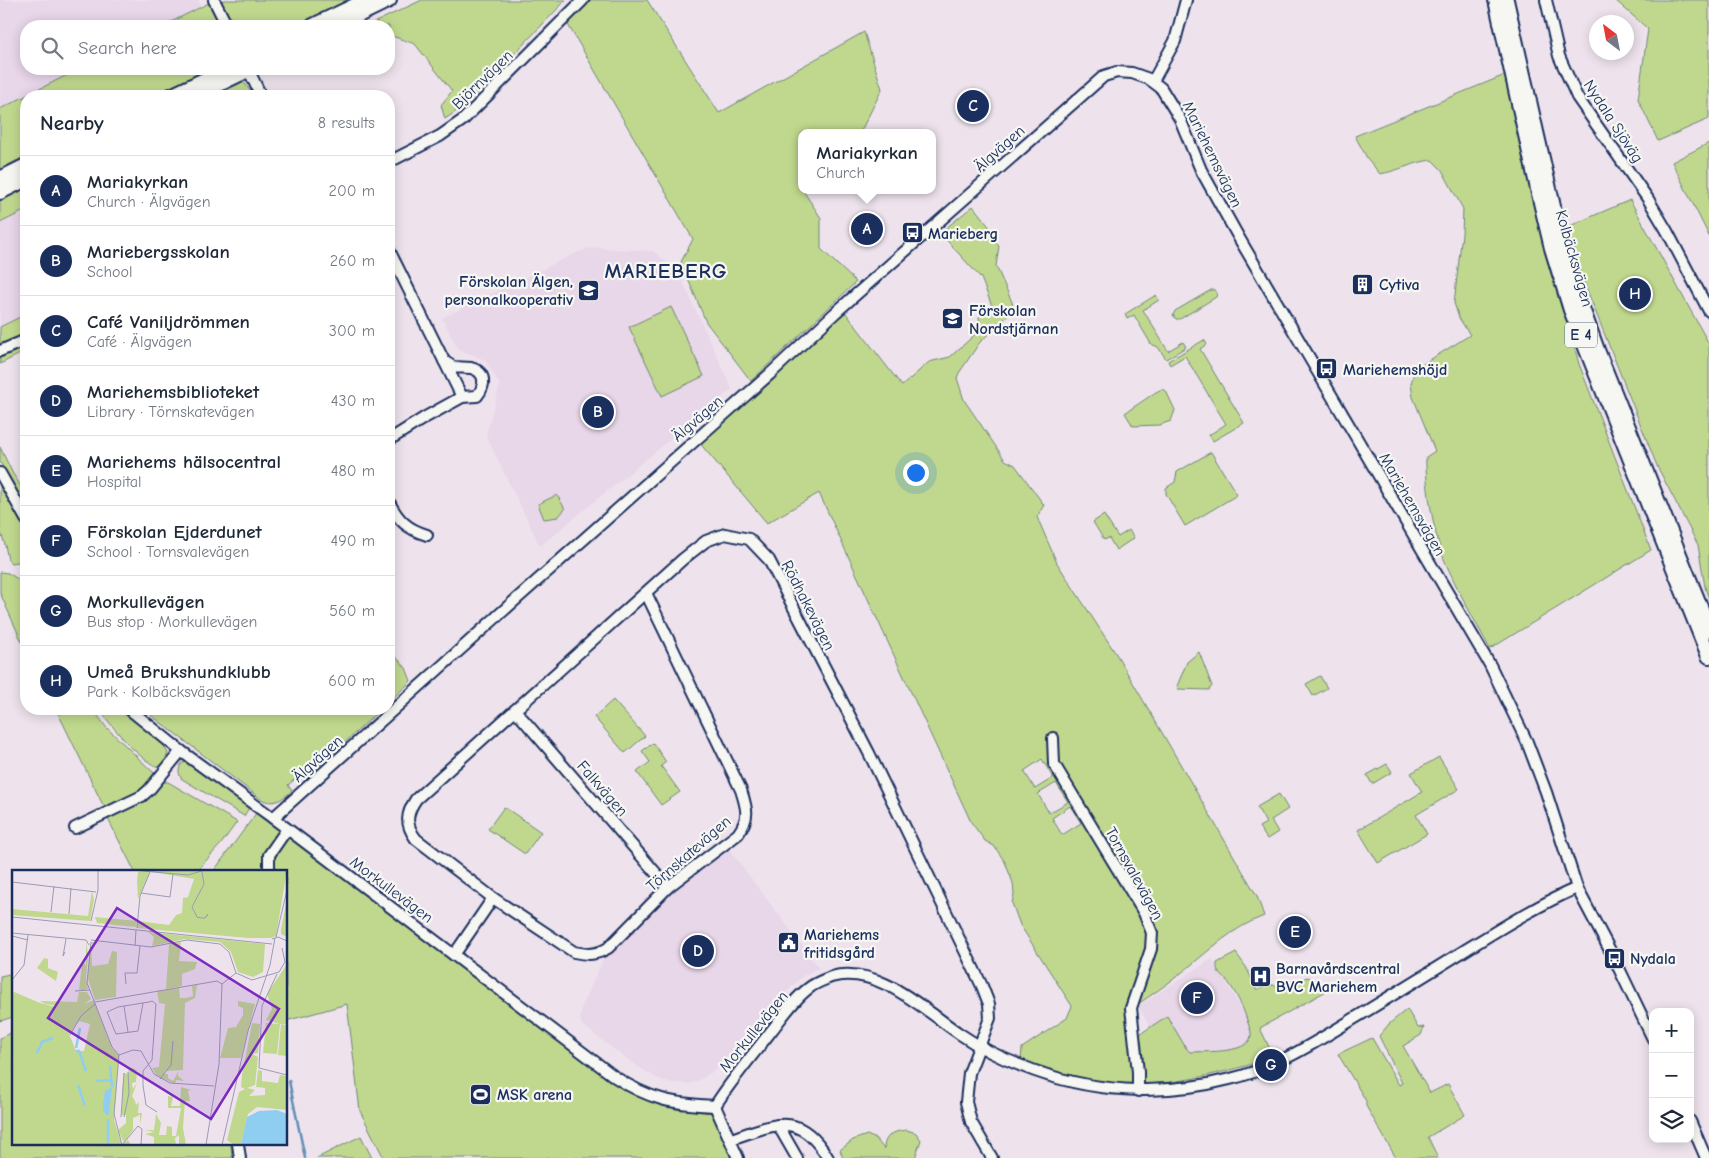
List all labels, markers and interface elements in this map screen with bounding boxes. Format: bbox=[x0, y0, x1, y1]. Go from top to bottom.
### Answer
north arrow bbox=[1589, 15, 1634, 60]
search box bbox=[20, 20, 395, 75]
icon: search bbox=[38, 34, 66, 62]
text: Search here bbox=[78, 37, 177, 59]
street label: Björnvägen bbox=[449, 46, 517, 113]
street label: Nydala Sjöväg bbox=[1580, 77, 1647, 166]
pin: C bbox=[957, 87, 989, 125]
street label: Mariehemsvägen bbox=[1179, 98, 1246, 211]
text: Nearby bbox=[40, 111, 104, 135]
text: 8 results bbox=[318, 114, 375, 132]
street label: Älgvägen bbox=[971, 122, 1028, 176]
popup bbox=[798, 129, 936, 194]
text: Mariakyrkan bbox=[816, 142, 918, 164]
text: Church bbox=[816, 164, 865, 182]
text: Mariakyrkan bbox=[87, 171, 188, 193]
text: A bbox=[52, 182, 60, 200]
text: 200 m bbox=[329, 182, 375, 200]
text: Church · Älgvägen bbox=[87, 193, 211, 211]
street label: Kolbäcksvägen bbox=[1552, 208, 1596, 309]
pin: A bbox=[851, 210, 883, 248]
bus stop icon: Marieberg bbox=[900, 221, 924, 245]
place label: Marieberg bbox=[928, 225, 998, 243]
text: Mariebergsskolan bbox=[87, 241, 230, 263]
text: B bbox=[51, 252, 61, 270]
text: 260 m bbox=[330, 252, 375, 270]
district label: MARIEBERG bbox=[604, 259, 728, 283]
text: School bbox=[87, 263, 133, 281]
building icon: Cytiva bbox=[1351, 272, 1375, 296]
place label: Förskolan Älgen, personalkooperativ bbox=[444, 273, 573, 309]
pin: H bbox=[1619, 275, 1651, 313]
place label: Cytiva bbox=[1379, 276, 1420, 294]
school or university icon: Förskolan Älgen, personalkooperativ bbox=[577, 278, 601, 302]
place label: Förskolan Nordstjärnan bbox=[969, 302, 1058, 338]
school or university icon: Förskolan Nordstjärnan bbox=[941, 307, 965, 331]
text: Café Vaniljdrömmen bbox=[87, 311, 250, 333]
text: C bbox=[51, 322, 61, 340]
text: 300 m bbox=[329, 322, 375, 340]
road number: E 4 bbox=[1565, 322, 1597, 348]
text: Café · Älgvägen bbox=[87, 333, 192, 351]
bus stop icon: Mariehemshöjd bbox=[1315, 357, 1339, 381]
place label: Mariehemshöjd bbox=[1343, 361, 1447, 379]
text: Mariehemsbiblioteket bbox=[87, 381, 259, 403]
text: D bbox=[51, 392, 61, 410]
text: 430 m bbox=[331, 392, 375, 410]
street label: Älgvägen bbox=[669, 392, 727, 446]
pin: B bbox=[582, 393, 614, 431]
text: Library · Törnskatevägen bbox=[87, 403, 255, 421]
street label: Mariehemsvägen bbox=[1375, 450, 1449, 559]
text: Mariehems hälsocentral bbox=[87, 451, 281, 473]
your location bbox=[903, 460, 929, 486]
text: E bbox=[51, 462, 61, 480]
text: 480 m bbox=[331, 462, 375, 480]
text: Hospital bbox=[87, 473, 142, 491]
text: Förskolan Ejderdunet bbox=[87, 521, 262, 543]
text: F bbox=[51, 532, 61, 550]
text: 490 m bbox=[330, 532, 375, 550]
text: School · Tornsvalevägen bbox=[87, 543, 249, 561]
street label: Rödhakevägen bbox=[778, 557, 838, 653]
text: Morkullevägen bbox=[87, 591, 205, 613]
text: G bbox=[50, 602, 62, 620]
text: 560 m bbox=[329, 602, 375, 620]
text: Bus stop · Morkullevägen bbox=[87, 613, 257, 631]
text: Umeå Brukshundklubb bbox=[87, 661, 271, 683]
text: H bbox=[50, 672, 62, 690]
text: 600 m bbox=[328, 672, 375, 690]
text: Park · Kolbäcksvägen bbox=[87, 683, 231, 701]
street label: Älgvägen bbox=[289, 732, 346, 786]
street label: Falkvägen bbox=[573, 757, 631, 820]
street label: Törnskatevägen bbox=[643, 812, 735, 895]
street label: Tornsvalevägen bbox=[1101, 824, 1167, 923]
street label: Morkullevägen bbox=[346, 853, 436, 927]
inset map bbox=[12, 870, 288, 1146]
pin: E bbox=[1279, 913, 1311, 951]
place label: Mariehems fritidsgård bbox=[803, 926, 879, 962]
public building icon: Mariehems fritidsgård bbox=[776, 931, 800, 955]
pin: D bbox=[682, 932, 714, 970]
bus stop icon: Nydala bbox=[1602, 946, 1626, 970]
place label: Nydala bbox=[1630, 950, 1676, 968]
place label: Barnavårdscentral BVC Mariehem bbox=[1276, 960, 1400, 996]
hospital icon: Barnavårdscentral BVC Mariehem bbox=[1248, 965, 1272, 989]
pin: F bbox=[1181, 979, 1213, 1017]
street label: Morkullevägen bbox=[716, 987, 792, 1076]
map controls bbox=[1649, 1008, 1694, 1143]
button: + bbox=[1649, 1008, 1694, 1053]
pin: G bbox=[1255, 1046, 1287, 1084]
button: − bbox=[1649, 1053, 1694, 1098]
sports icon: MSK arena bbox=[469, 1082, 493, 1106]
place label: MSK arena bbox=[497, 1086, 572, 1104]
button: layers bbox=[1649, 1098, 1694, 1143]

